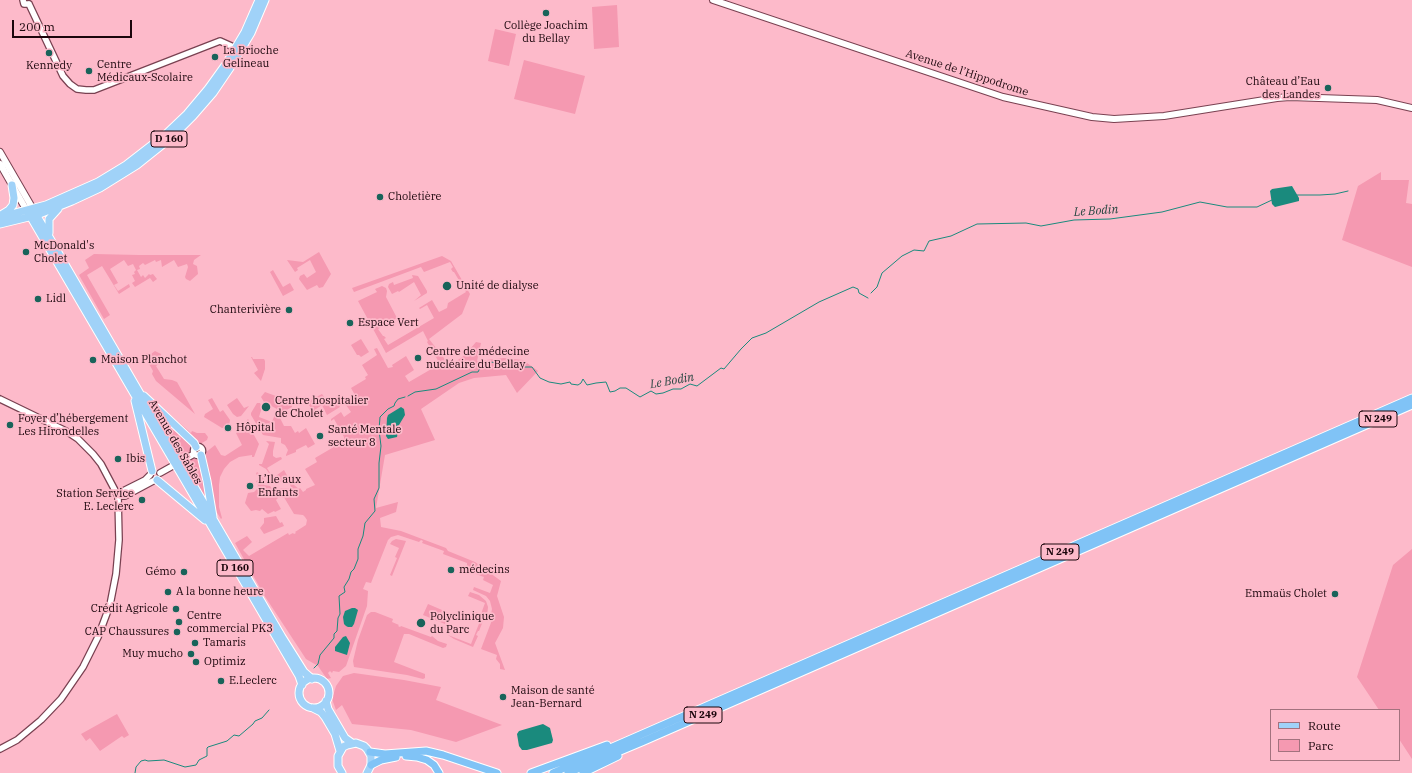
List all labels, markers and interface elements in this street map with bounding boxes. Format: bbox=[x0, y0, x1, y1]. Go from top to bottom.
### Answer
marker: Collège Joachim du Bellay bbox=[541, 8, 551, 18]
scale bar bbox=[14, 12, 134, 38]
text: 200 m bbox=[19, 19, 55, 34]
place label: Collège Joachim du Bellay bbox=[504, 19, 588, 45]
place label: La Brioche Gelineau bbox=[223, 44, 279, 70]
street label: Avenue de l’Hippodrome bbox=[904, 47, 1030, 99]
marker: Kennedy bbox=[44, 48, 54, 58]
marker: La Brioche Gelineau bbox=[210, 52, 220, 62]
place label: Centre Médicaux-Scolaire bbox=[97, 58, 193, 84]
place label: Kennedy bbox=[26, 59, 72, 73]
marker: Centre Médicaux-Scolaire bbox=[84, 66, 94, 76]
place label: Château d’Eau des Landes bbox=[1246, 75, 1320, 101]
marker: Château d’Eau des Landes bbox=[1323, 83, 1333, 93]
road number: D 160 bbox=[151, 131, 187, 147]
place label: Choletière bbox=[388, 190, 441, 204]
marker: Choletière bbox=[375, 192, 385, 202]
water label: Le Bodin bbox=[1073, 202, 1119, 220]
place label: McDonald's Cholet bbox=[34, 239, 94, 265]
marker: McDonald's Cholet bbox=[21, 247, 31, 257]
place label: Unité de dialyse bbox=[456, 279, 539, 293]
marker: Unité de dialyse bbox=[441, 280, 453, 292]
place label: Lidl bbox=[46, 292, 66, 306]
marker: Lidl bbox=[33, 294, 43, 304]
place label: Chanterivière bbox=[210, 303, 281, 317]
marker: Chanterivière bbox=[284, 305, 294, 315]
place label: Espace Vert bbox=[358, 316, 419, 330]
marker: Espace Vert bbox=[345, 318, 355, 328]
place label: Centre de médecine nucléaire du Bellay bbox=[426, 345, 529, 371]
place label: Maison Planchot bbox=[101, 353, 187, 367]
marker: Centre de médecine nucléaire du Bellay bbox=[413, 353, 423, 363]
marker: Maison Planchot bbox=[88, 355, 98, 365]
water label: Le Bodin bbox=[649, 370, 695, 392]
place label: Centre hospitalier de Cholet bbox=[275, 394, 368, 420]
street label: Avenue des Sables bbox=[145, 397, 205, 487]
marker: Centre hospitalier de Cholet bbox=[260, 401, 272, 413]
road number: N 249 bbox=[1359, 411, 1397, 427]
place label: Foyer d’hébergement Les Hirondelles bbox=[18, 412, 128, 438]
marker: Foyer d’hébergement Les Hirondelles bbox=[5, 420, 15, 430]
place label: Hôpital bbox=[236, 421, 274, 435]
marker: Hôpital bbox=[223, 423, 233, 433]
place label: Santé Mentale secteur 8 bbox=[328, 423, 401, 449]
marker: Santé Mentale secteur 8 bbox=[315, 431, 325, 441]
place label: Ibis bbox=[126, 452, 145, 466]
marker: Ibis bbox=[113, 454, 123, 464]
place label: L’Ile aux Enfants bbox=[258, 473, 301, 499]
marker: L’Ile aux Enfants bbox=[245, 481, 255, 491]
place label: Station Service E. Leclerc bbox=[56, 487, 134, 513]
marker: Station Service E. Leclerc bbox=[137, 495, 147, 505]
road number: N 249 bbox=[1041, 544, 1079, 560]
road number: D 160 bbox=[217, 560, 253, 576]
place label: médecins bbox=[459, 563, 510, 577]
place label: Gémo bbox=[145, 565, 176, 579]
marker: médecins bbox=[446, 565, 456, 575]
marker: Gémo bbox=[179, 567, 189, 577]
place label: A la bonne heure bbox=[176, 585, 264, 599]
marker: A la bonne heure bbox=[163, 587, 173, 597]
place label: Emmaüs Cholet bbox=[1245, 587, 1327, 601]
marker: Emmaüs Cholet bbox=[1330, 589, 1340, 599]
place label: Crédit Agricole bbox=[91, 602, 168, 616]
marker: Crédit Agricole bbox=[171, 604, 181, 614]
place label: Centre commercial PK3 bbox=[187, 609, 273, 635]
place label: Polyclinique du Parc bbox=[430, 610, 494, 636]
marker: Centre commercial PK3 bbox=[174, 617, 184, 627]
marker: Polyclinique du Parc bbox=[415, 617, 427, 629]
place label: CAP Chaussures bbox=[85, 625, 169, 639]
marker: CAP Chaussures bbox=[172, 627, 182, 637]
place label: Tamaris bbox=[203, 636, 246, 650]
marker: Tamaris bbox=[190, 638, 200, 648]
place label: Muy mucho bbox=[122, 647, 183, 661]
marker: Muy mucho bbox=[186, 649, 196, 659]
place label: Optimiz bbox=[204, 655, 246, 669]
marker: Optimiz bbox=[191, 657, 201, 667]
place label: E.Leclerc bbox=[229, 674, 277, 688]
marker: E.Leclerc bbox=[216, 676, 226, 686]
place label: Maison de santé Jean-Bernard bbox=[511, 684, 595, 710]
marker: Maison de santé Jean-Bernard bbox=[498, 692, 508, 702]
road number: N 249 bbox=[684, 707, 722, 723]
legend bbox=[1270, 709, 1400, 761]
text: Route bbox=[1308, 718, 1341, 733]
text: Parc bbox=[1308, 738, 1333, 753]

